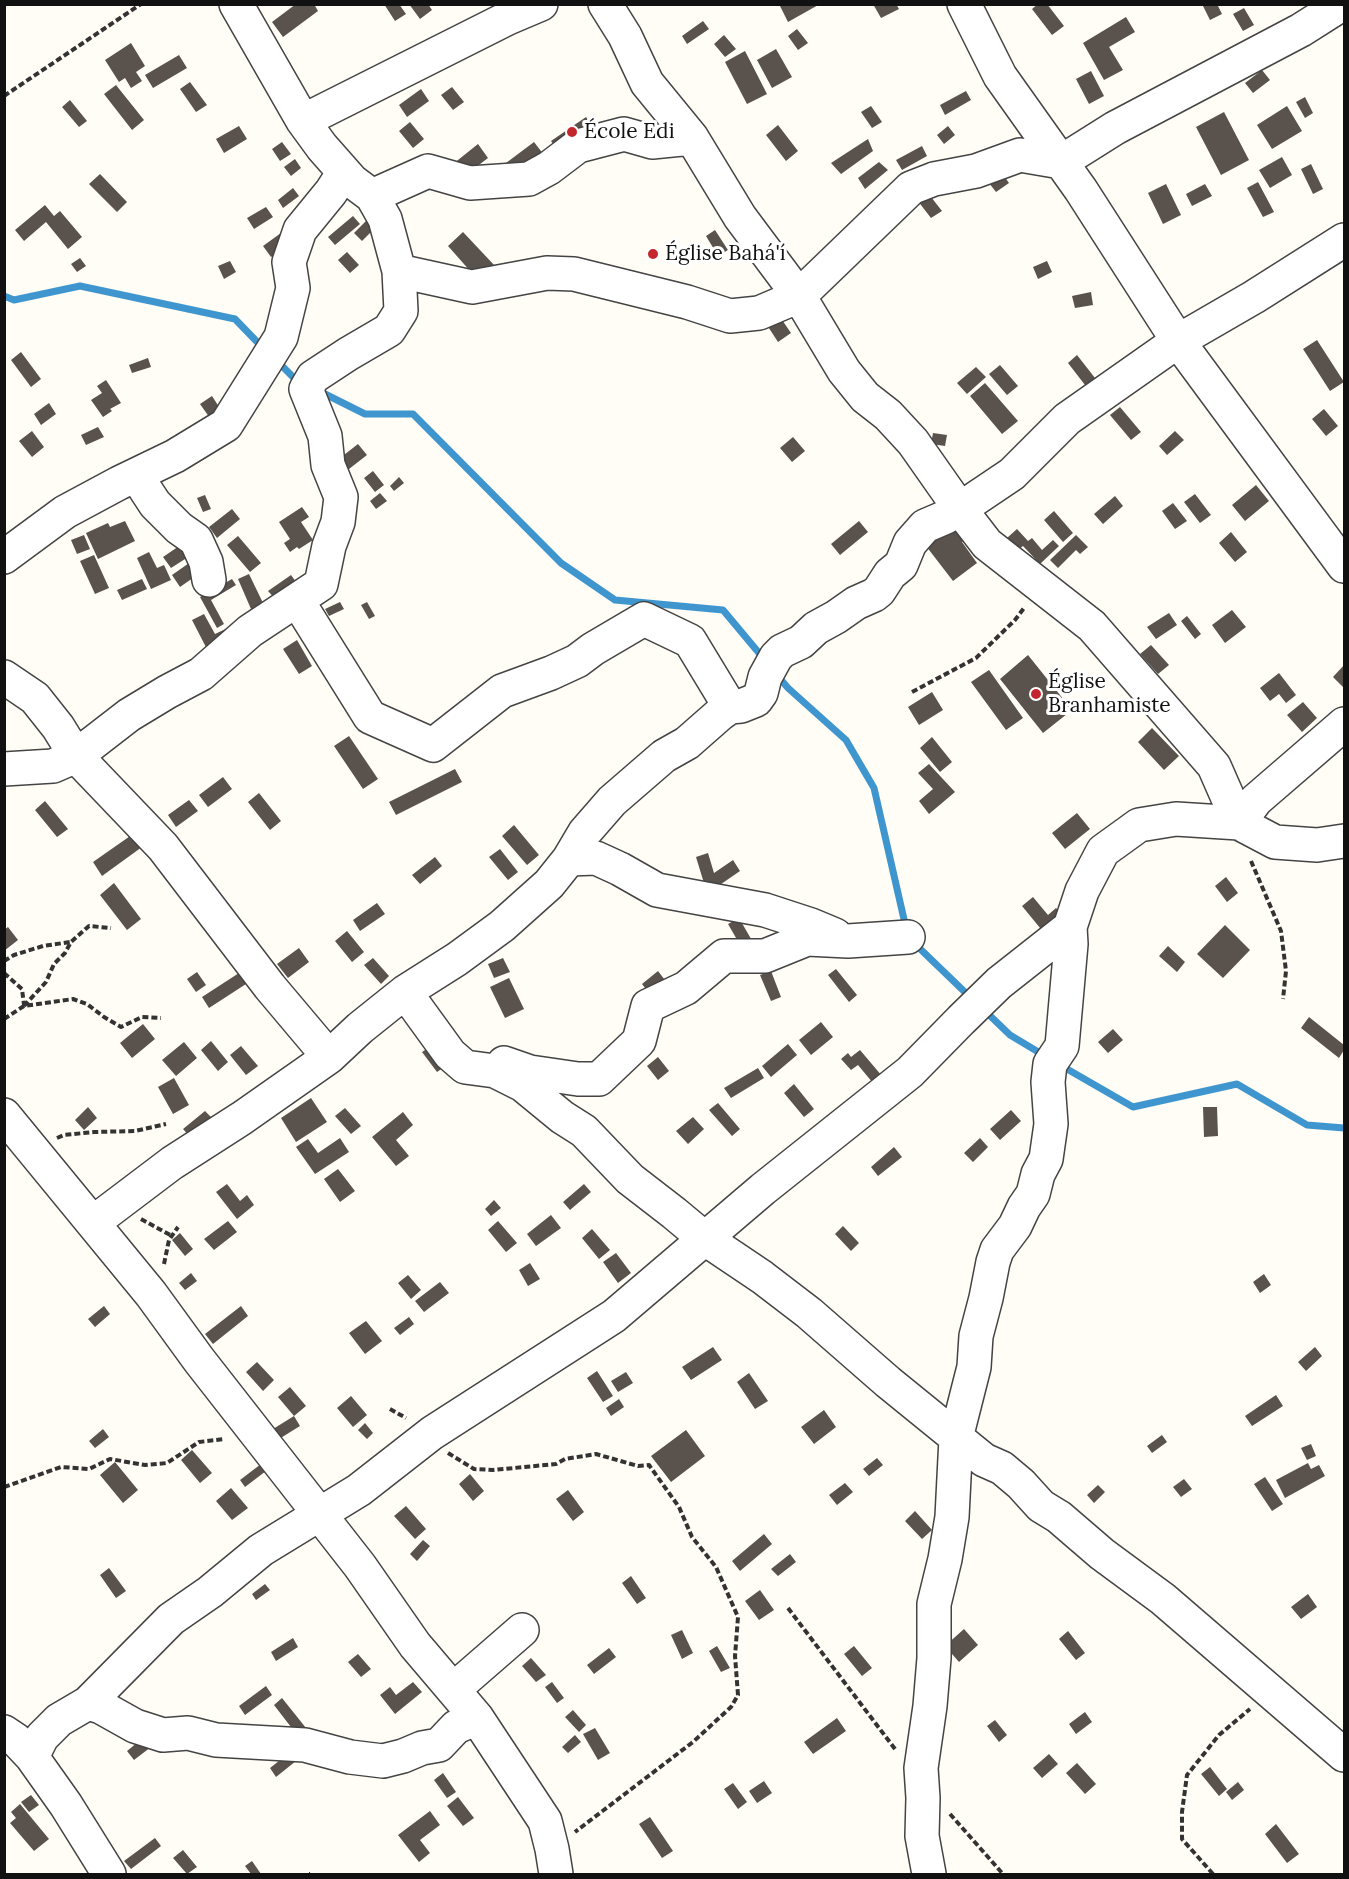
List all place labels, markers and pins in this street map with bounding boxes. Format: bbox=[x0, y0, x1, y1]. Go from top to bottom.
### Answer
place label: École Edi bbox=[584, 119, 675, 145]
marker: École Edi bbox=[565, 125, 579, 139]
place label: Église Bahá'í bbox=[665, 241, 786, 267]
marker: Église Bahá'í bbox=[646, 247, 660, 261]
place label: Église Branhamiste bbox=[1048, 669, 1171, 719]
marker: Église Branhamiste bbox=[1029, 687, 1043, 701]

